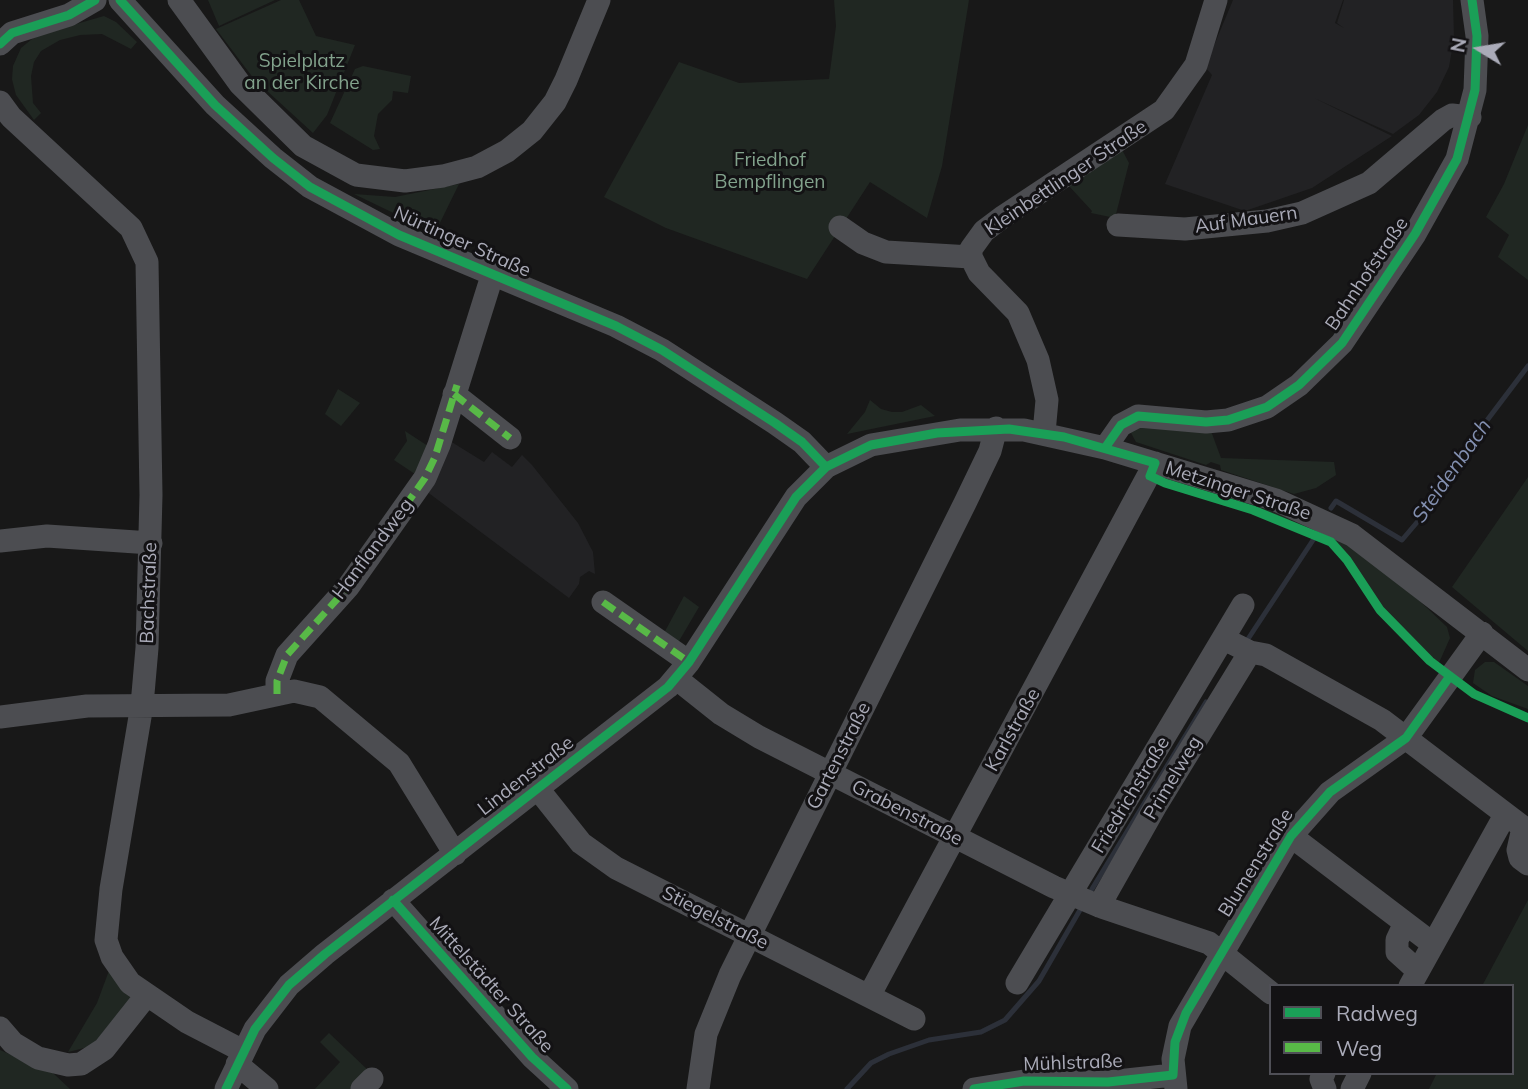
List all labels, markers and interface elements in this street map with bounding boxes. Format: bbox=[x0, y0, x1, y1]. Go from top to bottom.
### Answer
north arrow bbox=[1444, 14, 1514, 84]
text: N bbox=[1445, 36, 1472, 54]
park label: Spielplatz an der Kirche bbox=[244, 50, 360, 94]
street label: Kleinbettlinger Straße bbox=[981, 115, 1151, 241]
park label: Friedhof Bempflingen bbox=[715, 149, 825, 193]
street label: Nürtinger Straße bbox=[390, 202, 534, 282]
street label: Auf Mauern bbox=[1193, 202, 1299, 238]
street label: Bahnhofstraße bbox=[1321, 213, 1413, 335]
water label: Steidenbach bbox=[1407, 414, 1497, 528]
street label: Metzinger Straße bbox=[1162, 457, 1314, 525]
street label: Hanflandweg bbox=[328, 494, 418, 604]
street label: Bachstraße bbox=[136, 542, 162, 644]
street label: Karlstraße bbox=[981, 684, 1045, 776]
street label: Gartenstraße bbox=[802, 699, 876, 813]
street label: Lindenstraße bbox=[473, 731, 579, 821]
street label: Friedrichstraße bbox=[1087, 732, 1175, 858]
street label: Primelweg bbox=[1139, 732, 1207, 824]
street label: Grabenstraße bbox=[848, 775, 966, 851]
street label: Blumenstraße bbox=[1214, 805, 1298, 921]
street label: Stiegelstraße bbox=[658, 881, 772, 955]
street label: Mittelstädter Straße bbox=[424, 912, 558, 1058]
legend bbox=[1269, 984, 1514, 1075]
text: Radweg bbox=[1336, 1000, 1418, 1026]
text: Weg bbox=[1336, 1035, 1382, 1061]
street label: Mühlstraße bbox=[1023, 1050, 1123, 1076]

